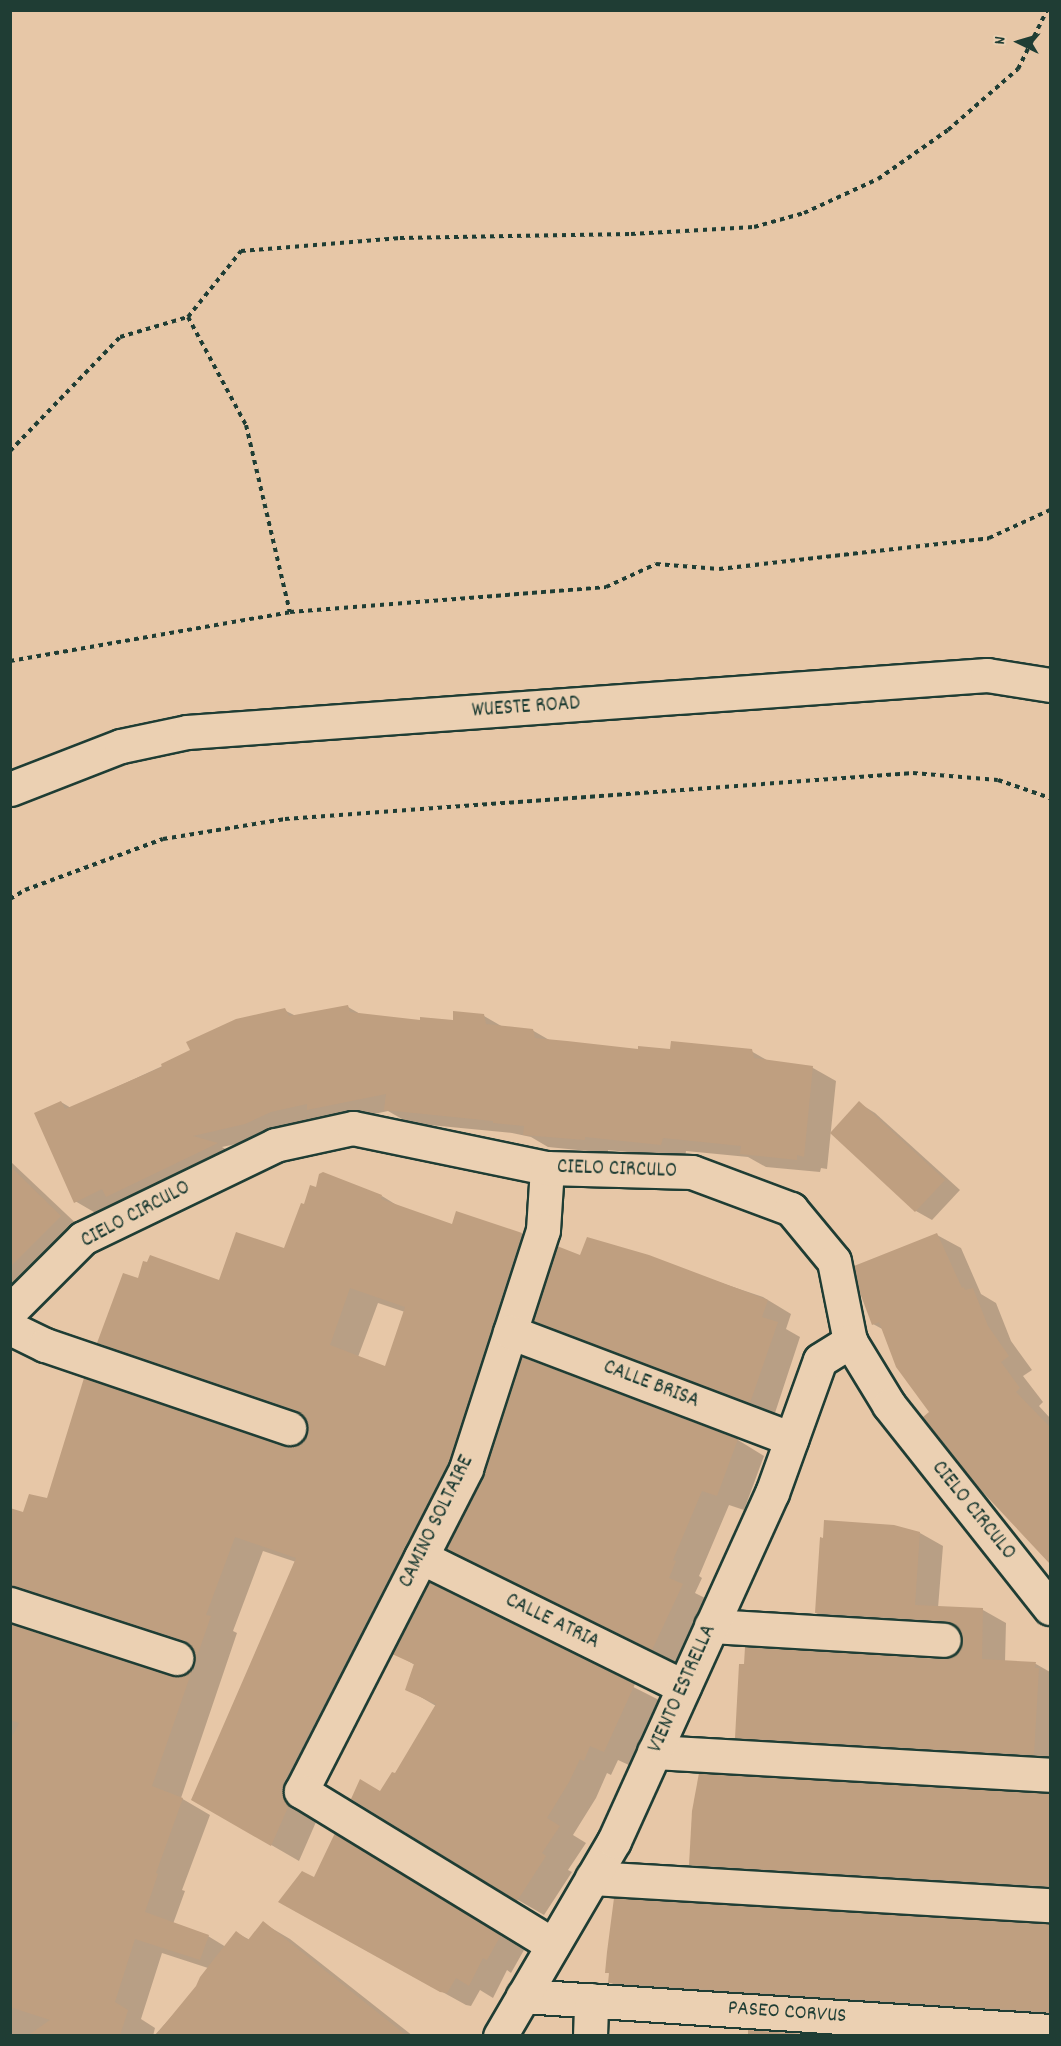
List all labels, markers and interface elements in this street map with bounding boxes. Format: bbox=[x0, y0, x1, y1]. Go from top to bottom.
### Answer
north arrow bbox=[989, 12, 1049, 72]
text: N bbox=[989, 35, 1012, 45]
street label: WUESTE ROAD bbox=[471, 692, 581, 724]
street label: CIELO CIRCULO bbox=[557, 1155, 677, 1185]
street label: CIELO CIRCULO bbox=[77, 1176, 195, 1254]
street label: CALLE BRISA bbox=[599, 1355, 703, 1415]
street label: CAMINO SOLTAIRE bbox=[394, 1452, 480, 1592]
street label: CIELO CIRCULO bbox=[925, 1456, 1021, 1566]
street label: CALLE ATRIA bbox=[501, 1588, 603, 1656]
street label: VIENTO ESTRELLA bbox=[644, 1621, 722, 1757]
street label: PASEO CORVUS bbox=[727, 1996, 847, 2030]

